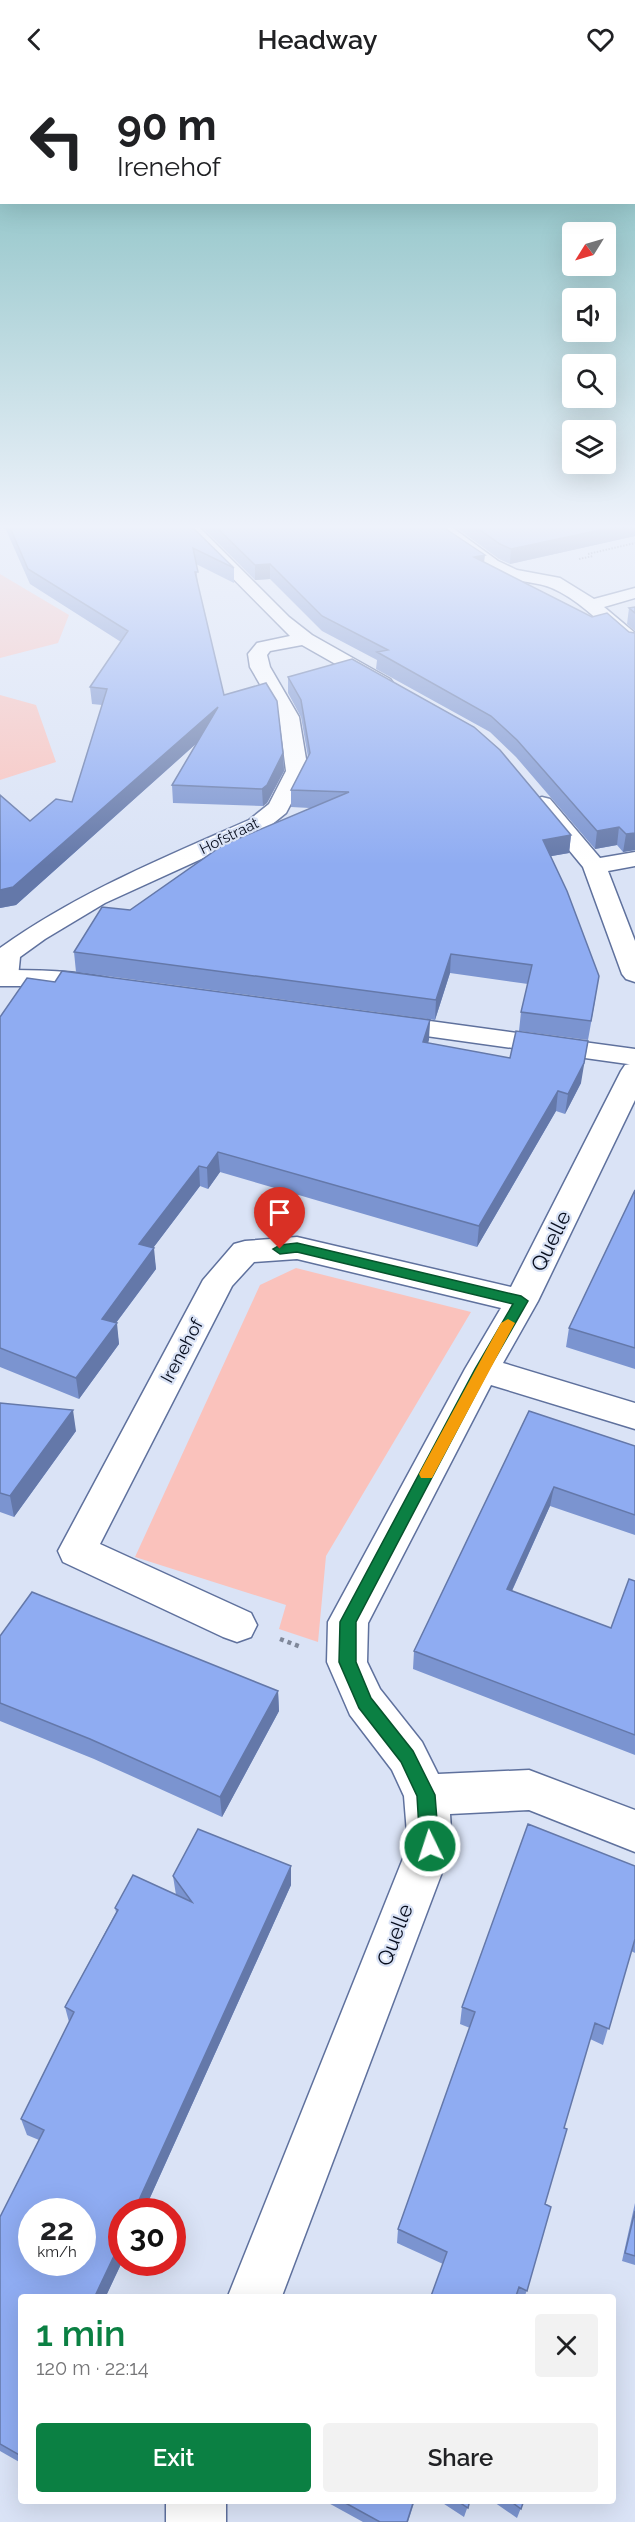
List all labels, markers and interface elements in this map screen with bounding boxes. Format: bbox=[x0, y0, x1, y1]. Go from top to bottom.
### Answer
icon: back bbox=[18, 23, 51, 56]
icon: heart bbox=[584, 23, 617, 56]
text: Headway bbox=[258, 24, 377, 55]
text: 90 m bbox=[117, 101, 217, 150]
icon: left bbox=[18, 102, 96, 180]
text: Irenehof bbox=[117, 151, 221, 182]
north arrow bbox=[562, 222, 616, 276]
map controls bbox=[562, 222, 616, 474]
button: sound bbox=[562, 288, 616, 342]
button: search bbox=[562, 354, 616, 408]
button: layers bbox=[562, 420, 616, 474]
street label: Hofstraat bbox=[197, 814, 261, 858]
pin bbox=[254, 1187, 305, 1249]
icon: arrive bbox=[263, 1196, 296, 1229]
street label: Quelle bbox=[525, 1206, 576, 1275]
street label: Irenehof bbox=[156, 1314, 208, 1386]
position arrow bbox=[398, 1814, 462, 1878]
street label: Quelle bbox=[371, 1900, 418, 1969]
speed limit sign: 30 bbox=[108, 2198, 186, 2276]
text: 22 bbox=[40, 2212, 74, 2247]
text: km/h bbox=[37, 2243, 77, 2261]
text: 1 min bbox=[36, 2312, 125, 2354]
button: close bbox=[535, 2314, 598, 2377]
text: 120 m · 22:14 bbox=[36, 2356, 149, 2380]
button: Exit bbox=[36, 2423, 311, 2492]
button: Share bbox=[323, 2423, 598, 2492]

